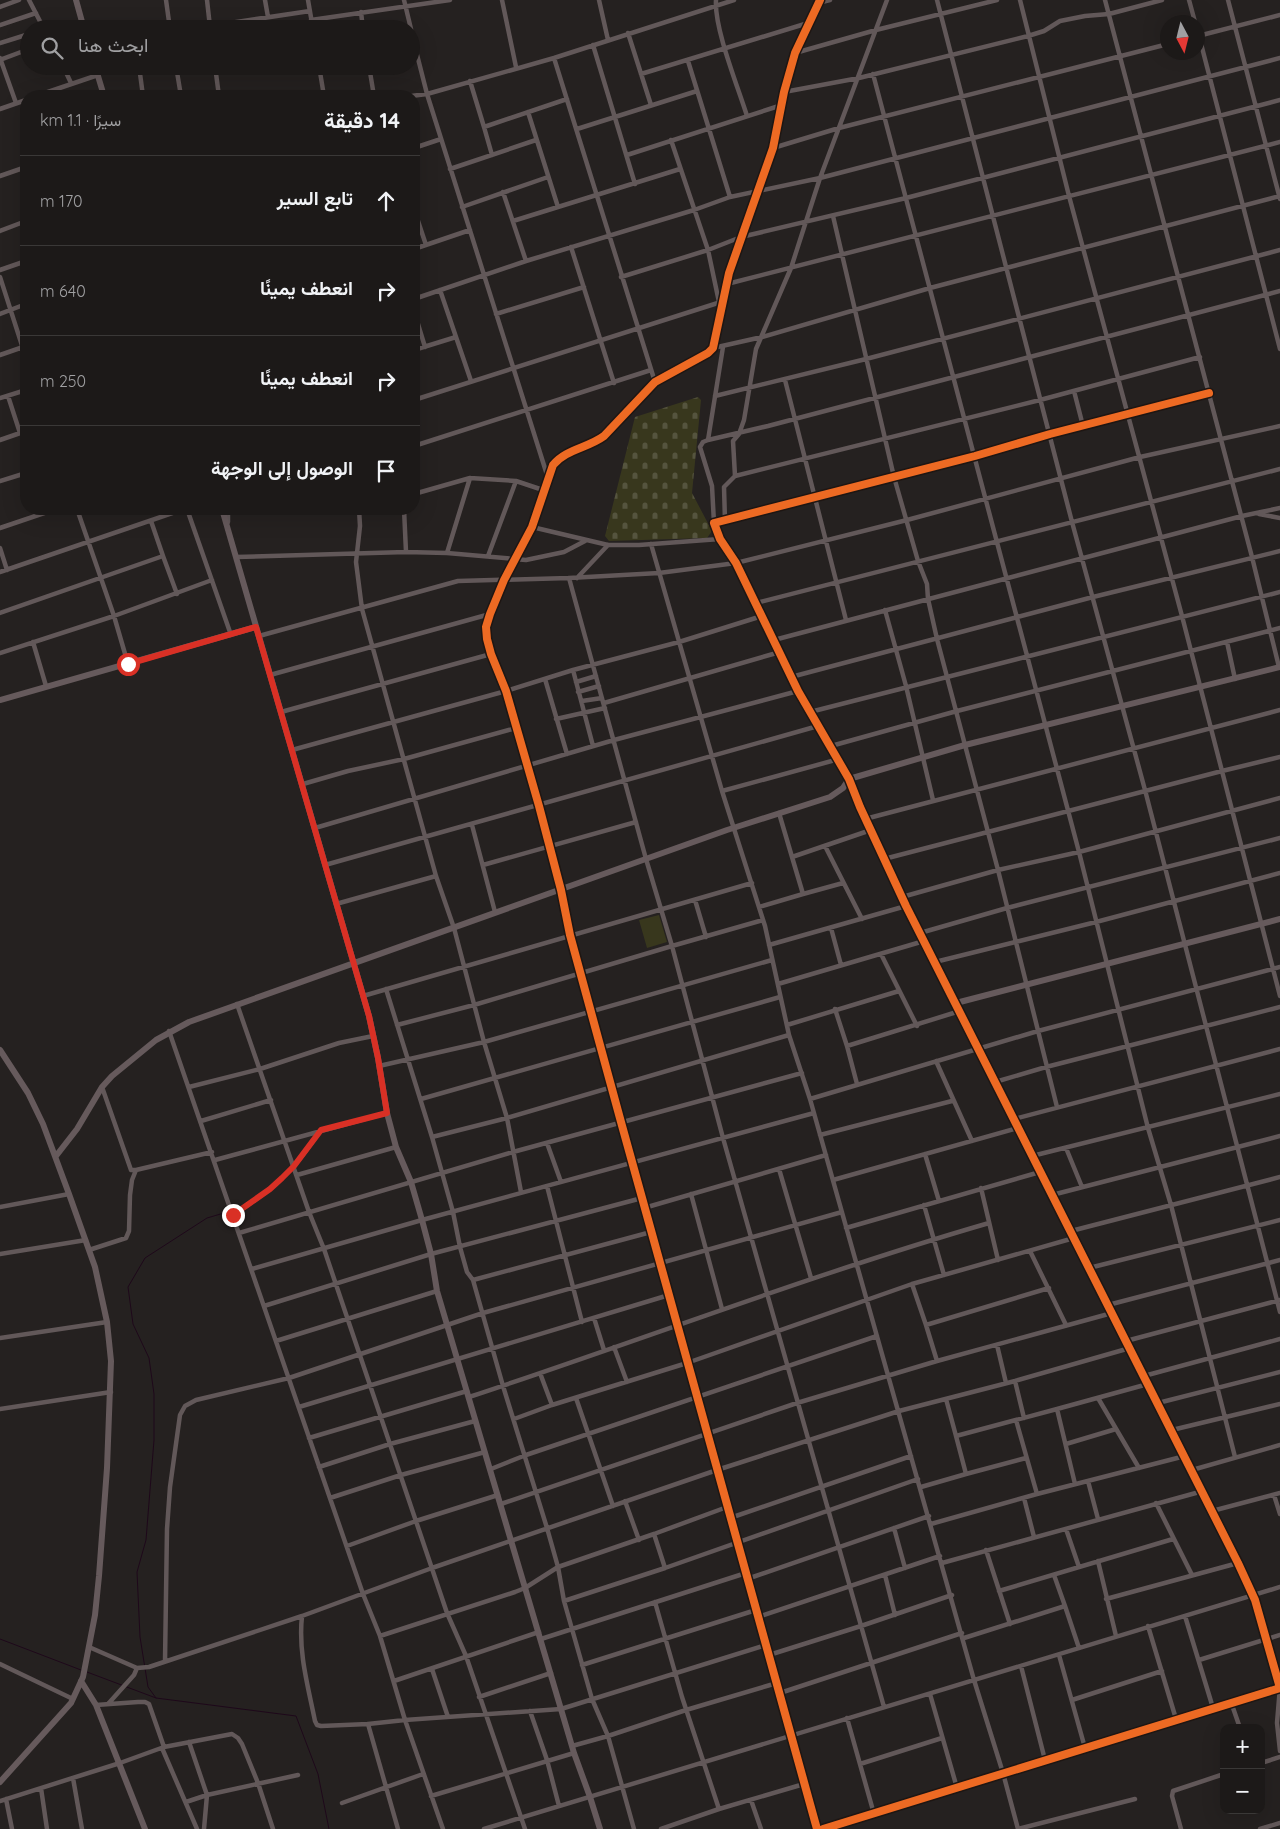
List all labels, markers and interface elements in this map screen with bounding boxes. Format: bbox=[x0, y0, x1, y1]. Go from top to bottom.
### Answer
north arrow bbox=[1160, 15, 1205, 60]
search box bbox=[20, 20, 420, 75]
text: ابحث هنا bbox=[78, 33, 148, 57]
icon: search bbox=[38, 34, 66, 62]
text: 14 دقيقة bbox=[324, 107, 400, 133]
text: سيرًا · 1.1 km bbox=[40, 110, 121, 130]
text: تابع السير bbox=[277, 186, 353, 210]
icon: ahead bbox=[372, 187, 400, 215]
text: 170 m bbox=[40, 191, 83, 211]
text: انعطف يمينًا bbox=[260, 276, 353, 300]
icon: right bbox=[372, 277, 400, 305]
text: 640 m bbox=[40, 281, 86, 301]
text: انعطف يمينًا bbox=[260, 366, 353, 390]
icon: right bbox=[372, 367, 400, 395]
text: 250 m bbox=[40, 371, 86, 391]
text: الوصول إلى الوجهة bbox=[211, 456, 353, 480]
icon: arrive bbox=[372, 457, 400, 485]
route start bbox=[117, 653, 140, 676]
route end bbox=[222, 1204, 245, 1227]
map controls bbox=[1220, 1724, 1265, 1814]
button: + bbox=[1220, 1724, 1265, 1769]
button: − bbox=[1220, 1769, 1265, 1814]

